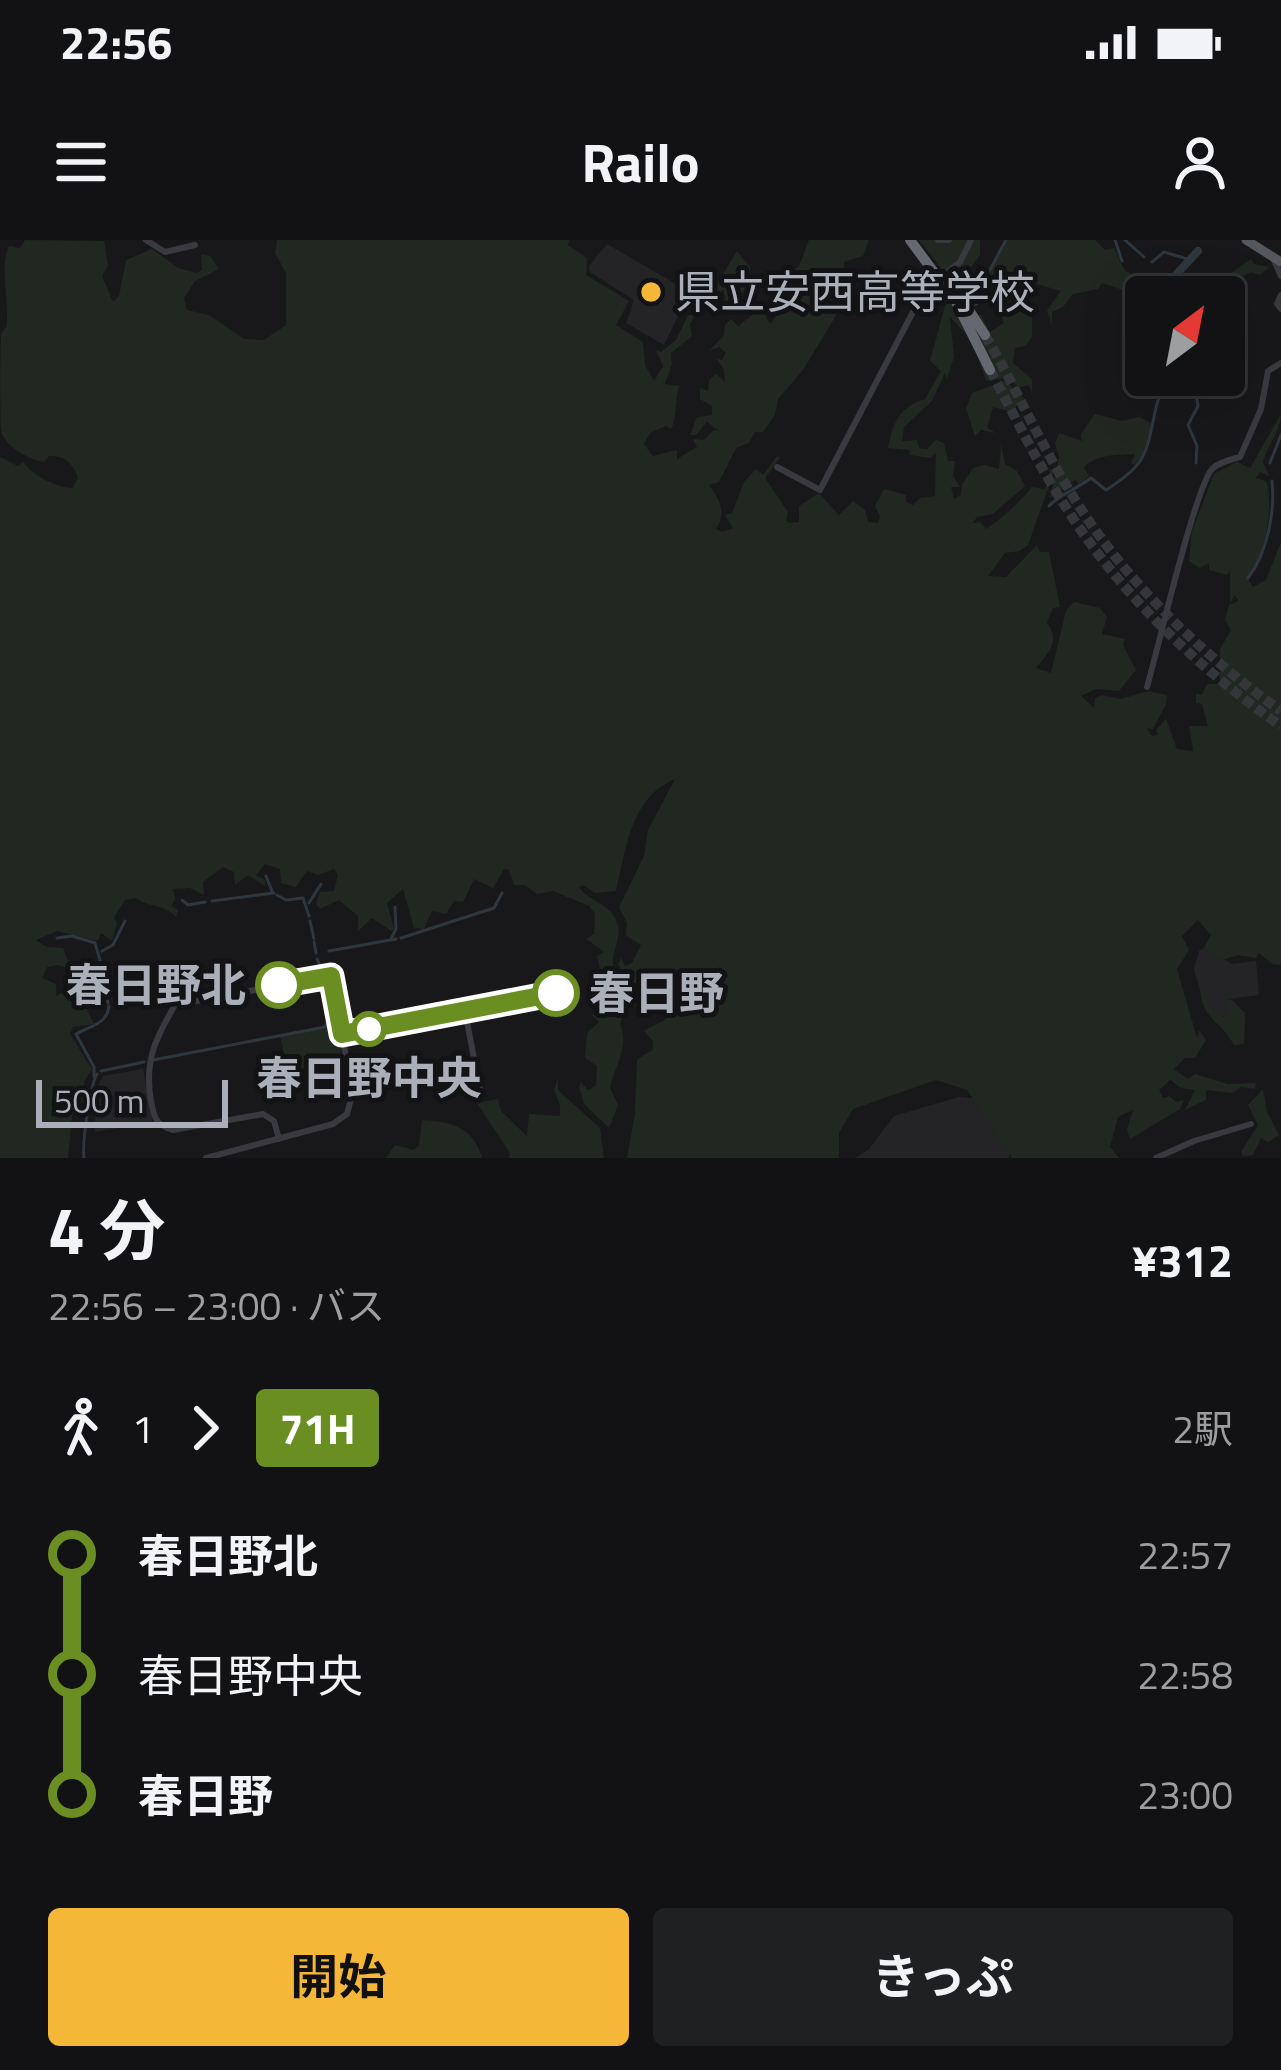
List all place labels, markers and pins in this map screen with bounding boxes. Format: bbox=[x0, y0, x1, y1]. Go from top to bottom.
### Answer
place label: 県立安西高等学校 bbox=[675, 257, 1035, 325]
marker: 県立安西高等学校 bbox=[638, 279, 664, 305]
place label: 春日野北 bbox=[66, 950, 246, 1018]
place label: 春日野 bbox=[589, 958, 724, 1026]
marker: 春日野北 bbox=[257, 963, 301, 1007]
marker: 春日野 bbox=[534, 971, 578, 1015]
marker: 春日野中央 bbox=[353, 1013, 385, 1045]
place label: 春日野中央 bbox=[256, 1043, 482, 1111]

